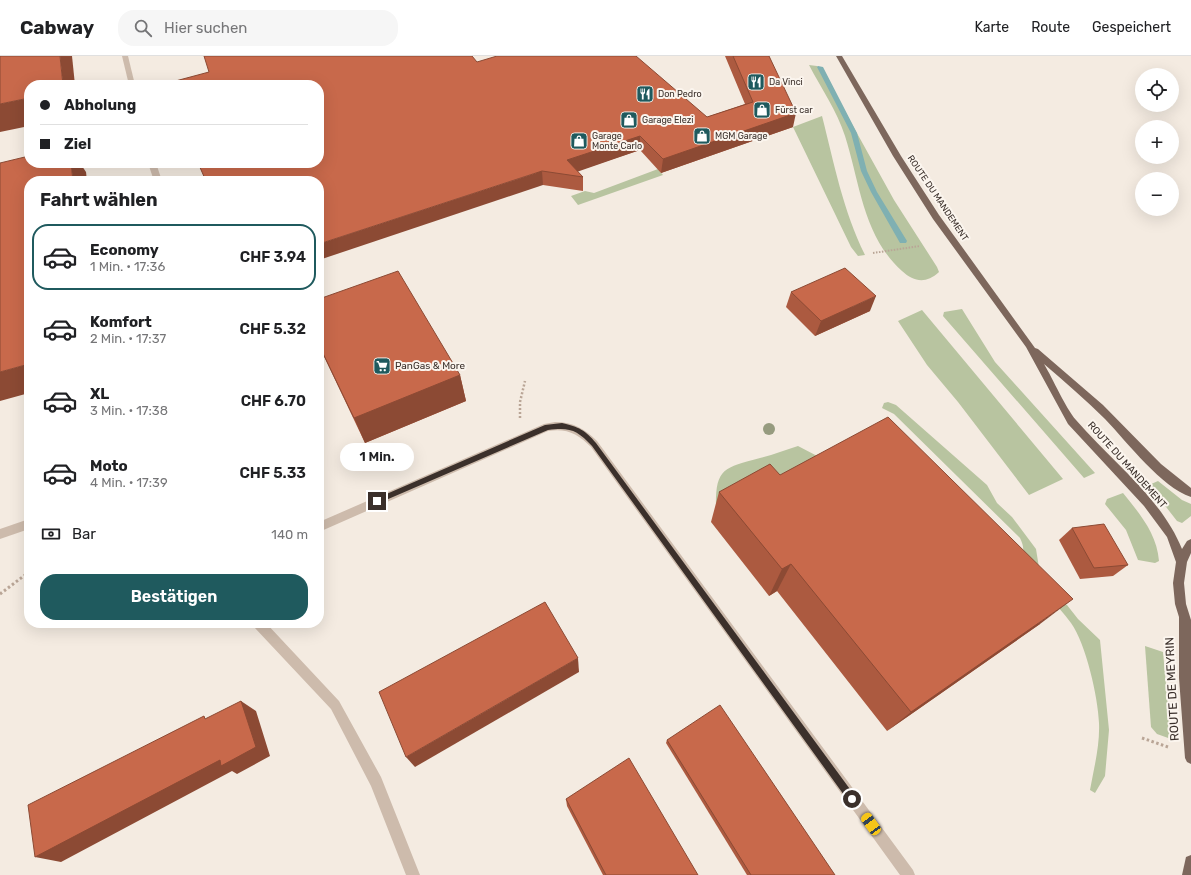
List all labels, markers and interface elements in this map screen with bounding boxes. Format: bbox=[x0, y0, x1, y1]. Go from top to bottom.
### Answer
search box bbox=[118, 10, 398, 46]
text: Cabway bbox=[20, 16, 94, 39]
icon: search bbox=[132, 17, 154, 39]
text: Hier suchen bbox=[164, 19, 247, 37]
text: Karte bbox=[974, 19, 1009, 36]
text: Route bbox=[1031, 19, 1070, 36]
text: Gespeichert bbox=[1092, 19, 1171, 36]
map controls bbox=[1135, 68, 1179, 216]
button: locate bbox=[1135, 68, 1179, 112]
restaurant icon: Da Vinci bbox=[746, 72, 766, 92]
place label: Da Vinci bbox=[769, 77, 803, 87]
restaurant icon: Don Pedro bbox=[635, 84, 655, 104]
place label: Don Pedro bbox=[658, 89, 702, 99]
text: Abholung bbox=[64, 96, 136, 114]
shop icon: Fürst car bbox=[752, 100, 772, 120]
place label: Fürst car bbox=[775, 105, 813, 115]
shop icon: Garage Elezi bbox=[619, 110, 639, 130]
place label: Garage Elezi bbox=[642, 115, 693, 125]
button: + bbox=[1135, 120, 1179, 164]
shop icon: MGM Garage bbox=[692, 126, 712, 146]
shop icon: Garage Monte Carlo bbox=[569, 131, 589, 151]
place label: Garage Monte Carlo bbox=[592, 131, 642, 151]
place label: MGM Garage bbox=[715, 131, 767, 141]
text: Ziel bbox=[64, 135, 91, 153]
street label: ROUTE DU MANDEMENT bbox=[906, 153, 970, 243]
button: − bbox=[1135, 172, 1179, 216]
text: Fahrt wählen bbox=[40, 189, 158, 211]
icon: car bbox=[42, 239, 78, 275]
text: Economy bbox=[90, 241, 159, 259]
text: CHF 3.94 bbox=[240, 248, 306, 266]
text: 1 Min. · 17:36 bbox=[90, 259, 165, 274]
icon: car bbox=[42, 311, 78, 347]
text: Komfort bbox=[90, 313, 152, 331]
text: CHF 5.32 bbox=[240, 320, 306, 338]
text: 2 Min. · 17:37 bbox=[90, 331, 166, 346]
supermarket icon: PanGas & More bbox=[372, 356, 392, 376]
place label: PanGas & More bbox=[395, 360, 466, 372]
icon: car bbox=[42, 383, 78, 419]
text: XL bbox=[90, 385, 109, 403]
text: CHF 6.70 bbox=[241, 392, 306, 410]
text: 3 Min. · 17:38 bbox=[90, 403, 168, 418]
street label: ROUTE DU MANDEMENT bbox=[1085, 419, 1169, 511]
callout: 1 Min. bbox=[340, 443, 414, 471]
text: 1 Min. bbox=[359, 449, 395, 464]
icon: car bbox=[42, 455, 78, 491]
text: Moto bbox=[90, 457, 128, 475]
text: CHF 5.33 bbox=[239, 464, 306, 482]
text: 4 Min. · 17:39 bbox=[90, 475, 168, 490]
route end bbox=[368, 492, 386, 510]
icon: cash bbox=[40, 523, 62, 545]
text: Bar bbox=[72, 525, 96, 543]
text: 140 m bbox=[271, 527, 308, 542]
button: Bestätigen bbox=[40, 574, 308, 620]
street label: ROUTE DE MEYRIN bbox=[1162, 637, 1182, 741]
route start bbox=[843, 790, 861, 808]
car bbox=[859, 811, 883, 837]

